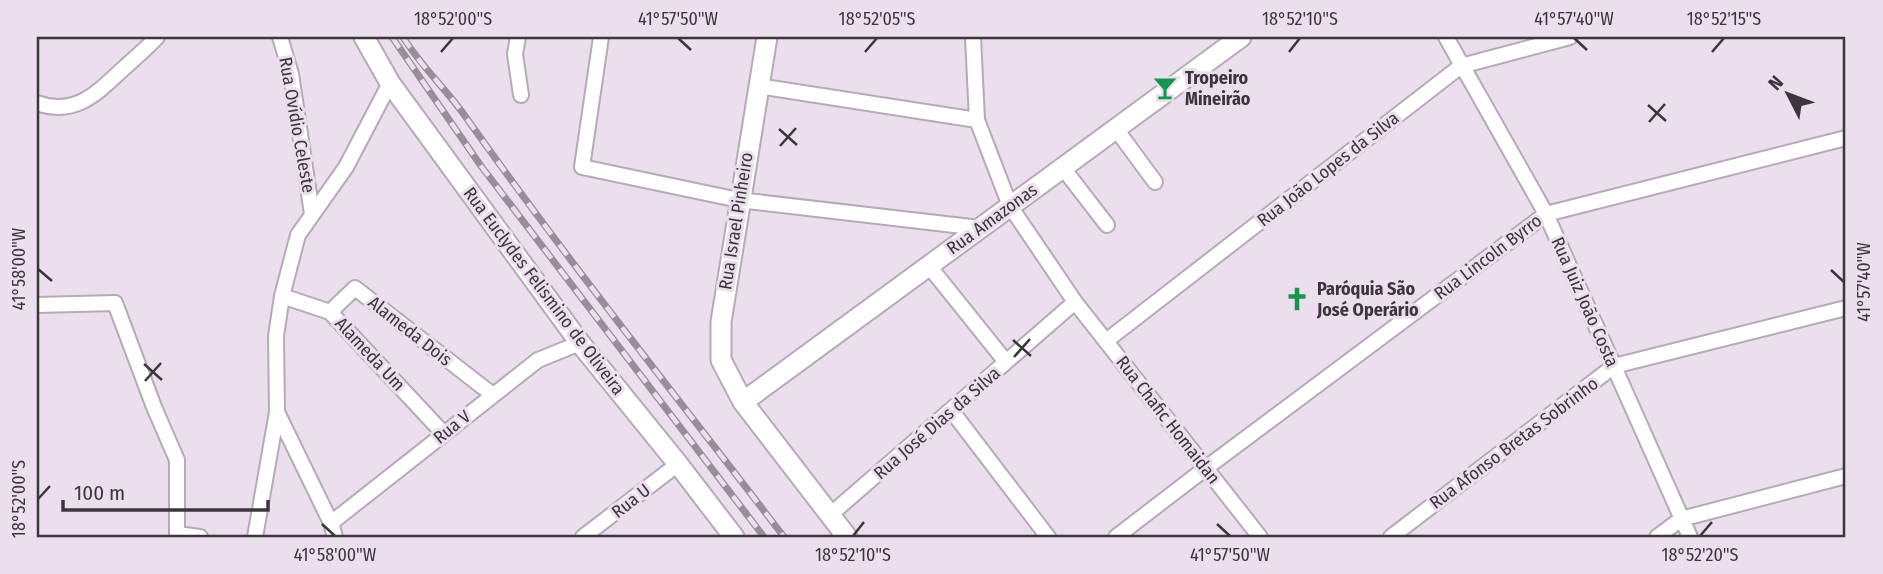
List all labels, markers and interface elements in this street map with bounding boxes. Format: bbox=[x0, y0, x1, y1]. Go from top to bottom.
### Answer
text: 18°52'00"S bbox=[414, 8, 492, 30]
text: 41°57'50"W bbox=[638, 8, 718, 30]
text: 18°52'05"S bbox=[839, 8, 915, 30]
text: 18°52'10"S bbox=[1262, 8, 1338, 30]
text: 41°57'40"W bbox=[1534, 8, 1614, 30]
text: 18°52'15"S bbox=[1687, 8, 1761, 30]
street label: Rua Ovídio Celeste bbox=[274, 55, 320, 195]
north arrow bbox=[1754, 60, 1824, 130]
place label: Tropeiro Mineirão bbox=[1185, 67, 1251, 110]
text: N bbox=[1763, 71, 1788, 95]
bar icon: Tropeiro Mineirão bbox=[1151, 74, 1179, 102]
street label: Rua João Lopes da Silva bbox=[1253, 107, 1403, 231]
street label: Rua Israel Pinheiro bbox=[714, 151, 758, 291]
street label: Rua Amazonas bbox=[942, 179, 1042, 259]
street label: Rua Euclydes Felismino de Oliveira bbox=[459, 183, 629, 399]
street label: Rua Lincoln Byrro bbox=[1430, 209, 1546, 305]
text: 41°58'00"W bbox=[8, 227, 30, 310]
street label: Rua Juiz João Costa bbox=[1547, 234, 1624, 370]
text: 41°57'40"W bbox=[1853, 242, 1875, 322]
place label: Paróquia São José Operário bbox=[1316, 278, 1419, 321]
church icon: Paróquia São José Operário bbox=[1283, 285, 1311, 313]
street label: Alameda Dois bbox=[364, 291, 457, 371]
street label: Alameda Um bbox=[330, 313, 410, 395]
street label: Rua Chafic Homaidan bbox=[1111, 352, 1225, 488]
street label: Rua José Dias da Silva bbox=[869, 362, 1005, 484]
street label: Rua Afonso Bretas Sobrinho bbox=[1425, 372, 1603, 514]
street label: Rua V bbox=[429, 405, 476, 449]
text: 18°52'00"S bbox=[8, 460, 30, 538]
scale bar bbox=[63, 469, 268, 513]
street label: Rua U bbox=[607, 479, 655, 523]
text: 100 m bbox=[74, 480, 125, 506]
text: 41°58'00"W bbox=[294, 544, 377, 566]
text: 18°52'10"S bbox=[815, 544, 891, 566]
text: 41°57'50"W bbox=[1190, 544, 1270, 566]
text: 18°52'20"S bbox=[1662, 544, 1739, 566]

